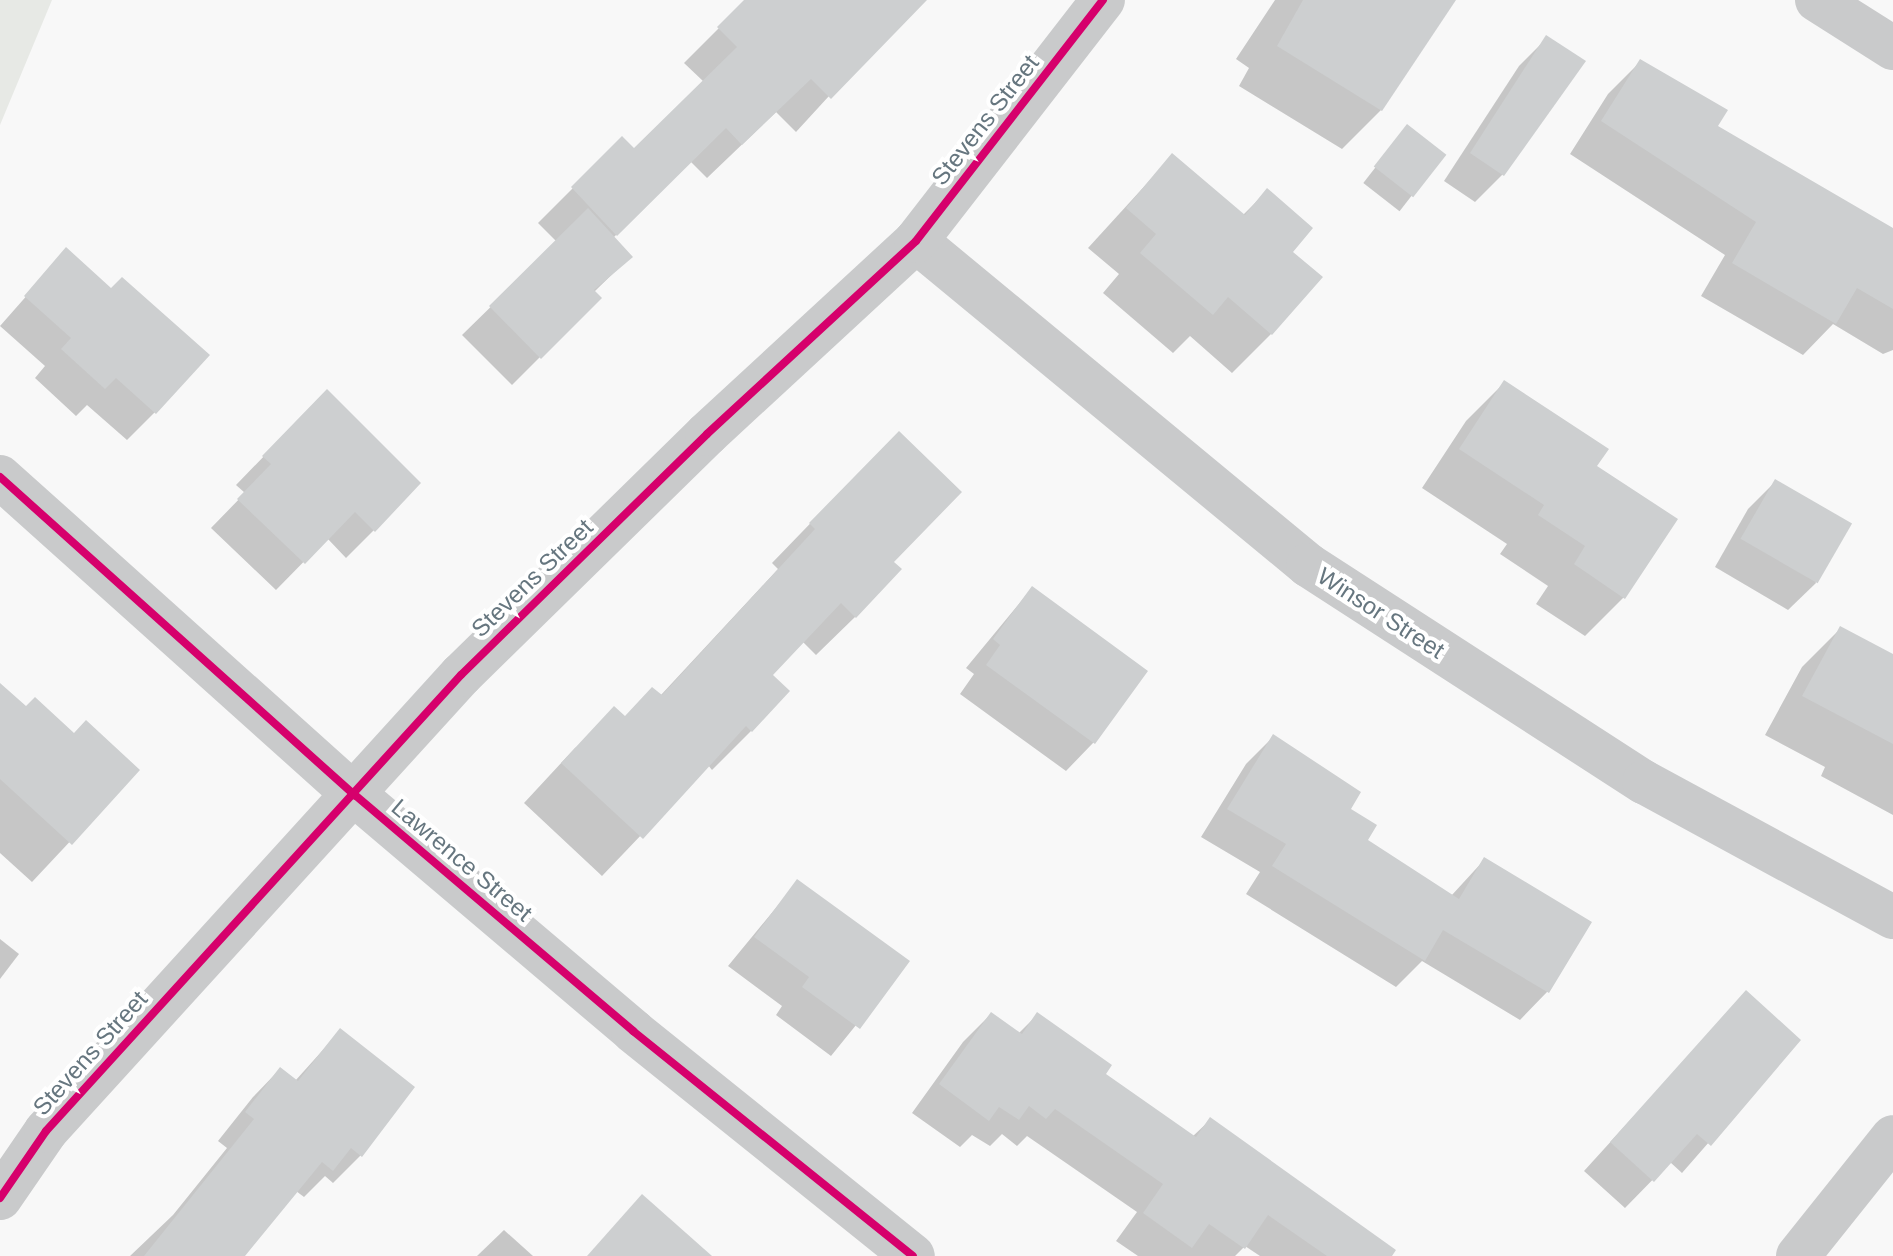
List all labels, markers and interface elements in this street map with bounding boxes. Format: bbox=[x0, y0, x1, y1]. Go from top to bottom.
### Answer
street label: Stevens Street bbox=[925, 49, 1045, 191]
street label: Stevens Street bbox=[465, 513, 599, 643]
street label: Winsor Street bbox=[1312, 561, 1450, 665]
street label: Lawrence Street bbox=[386, 793, 538, 927]
street label: Stevens Street bbox=[27, 985, 153, 1121]

